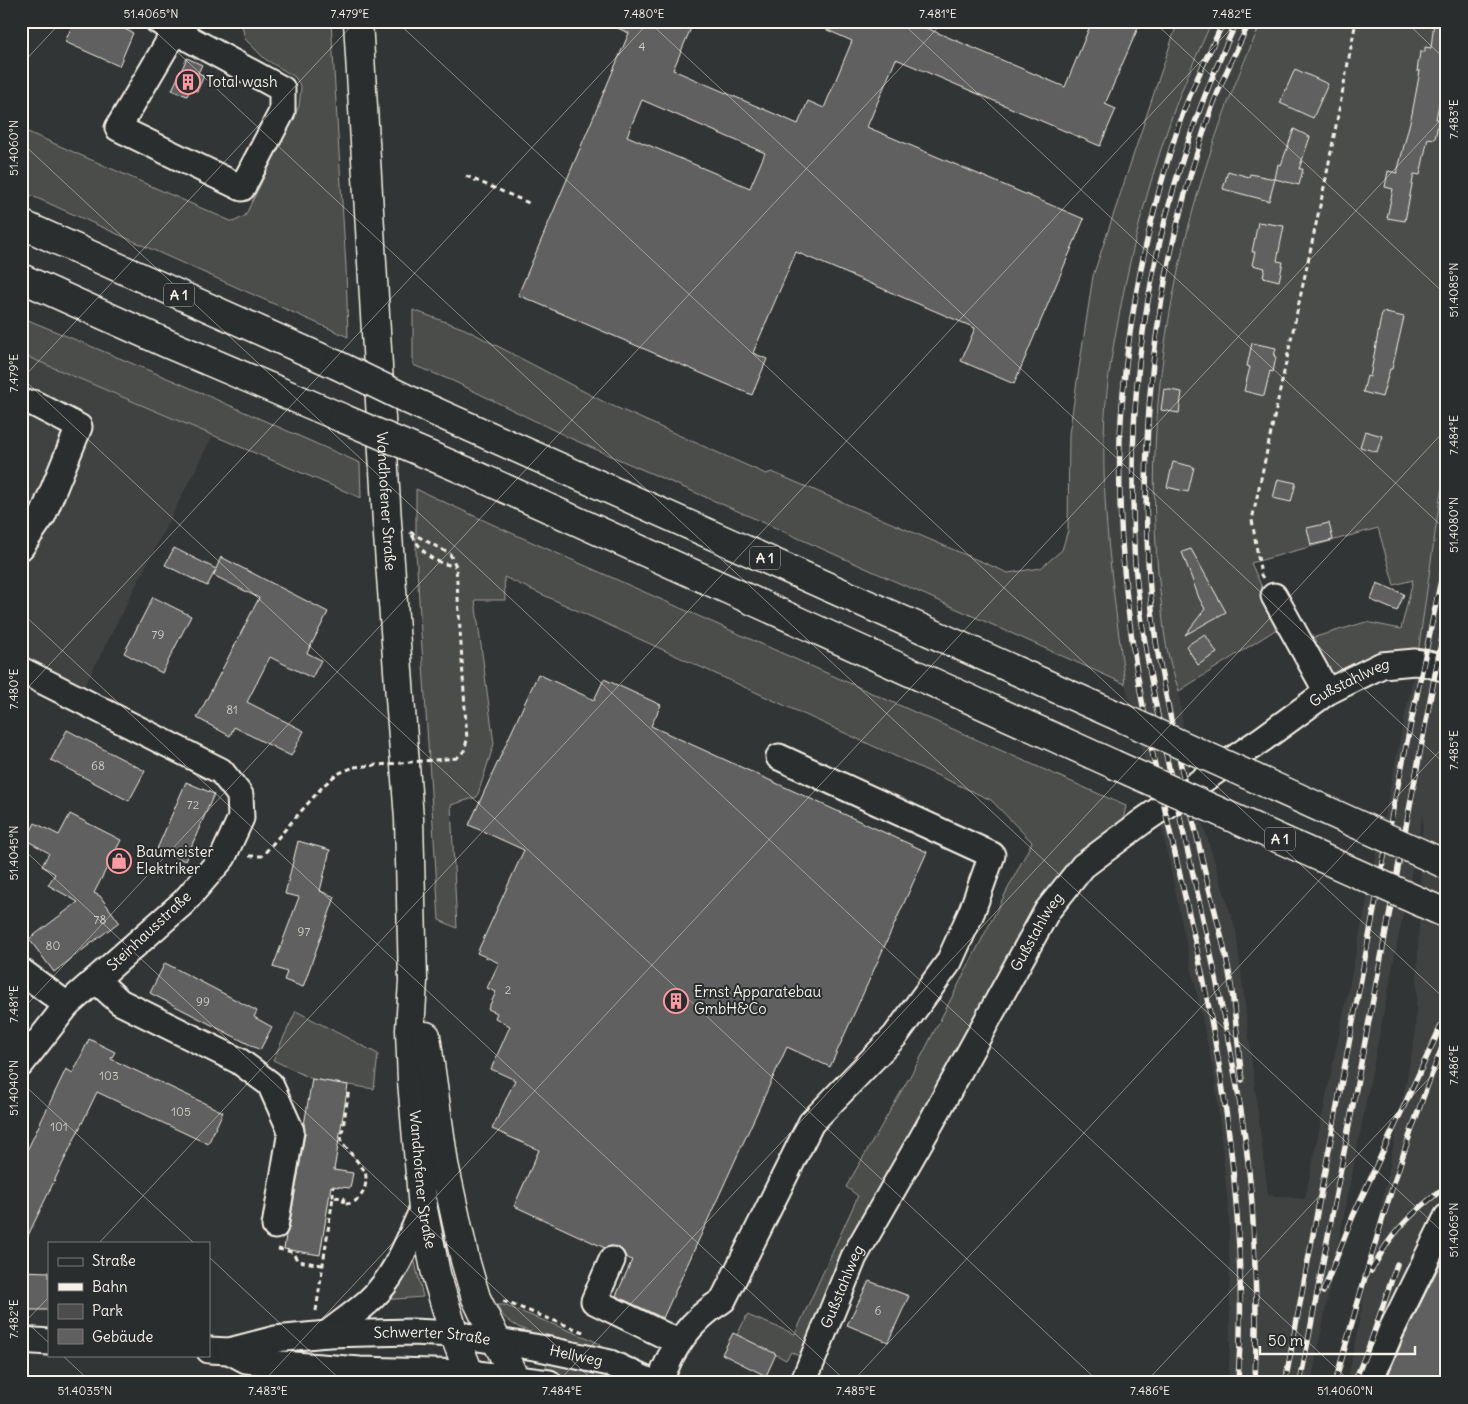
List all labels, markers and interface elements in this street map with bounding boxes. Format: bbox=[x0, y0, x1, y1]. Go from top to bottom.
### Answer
text: 51.4065°N bbox=[124, 6, 178, 21]
text: 7.479°E bbox=[331, 6, 369, 21]
text: 7.480°E bbox=[624, 6, 664, 21]
text: 7.481°E bbox=[919, 6, 957, 21]
text: 7.482°E bbox=[1212, 6, 1252, 21]
house number: 4 bbox=[639, 39, 646, 54]
building icon: Total wash bbox=[175, 69, 201, 95]
place label: Total wash bbox=[206, 72, 278, 91]
text: 7.483°E bbox=[1446, 99, 1461, 139]
text: 51.4060°N bbox=[6, 120, 21, 176]
text: 51.4085°N bbox=[1446, 263, 1461, 317]
road number: A 1 bbox=[164, 284, 194, 306]
text: 7.479°E bbox=[6, 354, 21, 392]
text: 7.484°E bbox=[1446, 415, 1461, 455]
street label: Wandhofener Straße bbox=[373, 431, 401, 571]
text: 51.4080°N bbox=[1446, 497, 1461, 553]
road number: A 1 bbox=[750, 546, 780, 570]
house number: 79 bbox=[152, 627, 164, 642]
street label: Gußstahlweg bbox=[1305, 654, 1390, 711]
text: 7.480°E bbox=[6, 669, 21, 709]
house number: 81 bbox=[226, 702, 238, 717]
text: 7.485°E bbox=[1446, 730, 1461, 770]
house number: 68 bbox=[91, 758, 105, 773]
house number: 72 bbox=[187, 797, 200, 812]
text: 51.4045°N bbox=[6, 826, 21, 880]
road number: A 1 bbox=[1265, 828, 1295, 851]
place label: Baumeister Elektriker bbox=[136, 842, 214, 878]
shop icon: Baumeister Elektriker bbox=[106, 848, 132, 874]
street label: Steinhausstraße bbox=[103, 887, 195, 975]
street label: Gußstahlweg bbox=[1006, 888, 1067, 974]
house number: 78 bbox=[94, 912, 106, 927]
house number: 97 bbox=[298, 924, 311, 939]
house number: 80 bbox=[46, 938, 61, 953]
house number: 2 bbox=[505, 982, 512, 997]
place label: Ernst Apparatebau GmbH&Co bbox=[694, 982, 822, 1018]
text: 7.481°E bbox=[6, 985, 21, 1023]
building icon: Ernst Apparatebau GmbH&Co bbox=[663, 988, 689, 1014]
house number: 99 bbox=[196, 994, 210, 1009]
text: 7.486°E bbox=[1446, 1045, 1461, 1085]
text: 51.4040°N bbox=[6, 1060, 21, 1116]
house number: 103 bbox=[99, 1068, 119, 1083]
house number: 105 bbox=[171, 1104, 191, 1119]
street label: Wandhofener Straße bbox=[406, 1110, 441, 1250]
house number: 101 bbox=[50, 1119, 68, 1134]
text: 51.4065°N bbox=[1446, 1203, 1461, 1257]
street label: Gußstahlweg bbox=[816, 1241, 868, 1331]
legend bbox=[48, 1242, 210, 1356]
text: Straße bbox=[92, 1251, 136, 1270]
text: Bahn bbox=[92, 1277, 128, 1296]
text: 7.482°E bbox=[6, 1299, 21, 1339]
text: Park bbox=[92, 1301, 123, 1320]
house number: 6 bbox=[875, 1303, 882, 1318]
street label: Schwerter Straße bbox=[373, 1322, 492, 1349]
scale bar bbox=[1260, 1324, 1416, 1356]
text: Gebäude bbox=[92, 1327, 153, 1346]
text: 50 m bbox=[1268, 1331, 1303, 1350]
street label: Hellweg bbox=[548, 1340, 605, 1370]
text: 51.4035°N bbox=[58, 1383, 112, 1398]
text: 7.483°E bbox=[248, 1383, 288, 1398]
text: 7.484°E bbox=[542, 1383, 582, 1398]
text: 7.485°E bbox=[836, 1383, 876, 1398]
text: 7.486°E bbox=[1130, 1383, 1170, 1398]
text: 51.4060°N bbox=[1317, 1383, 1373, 1398]

